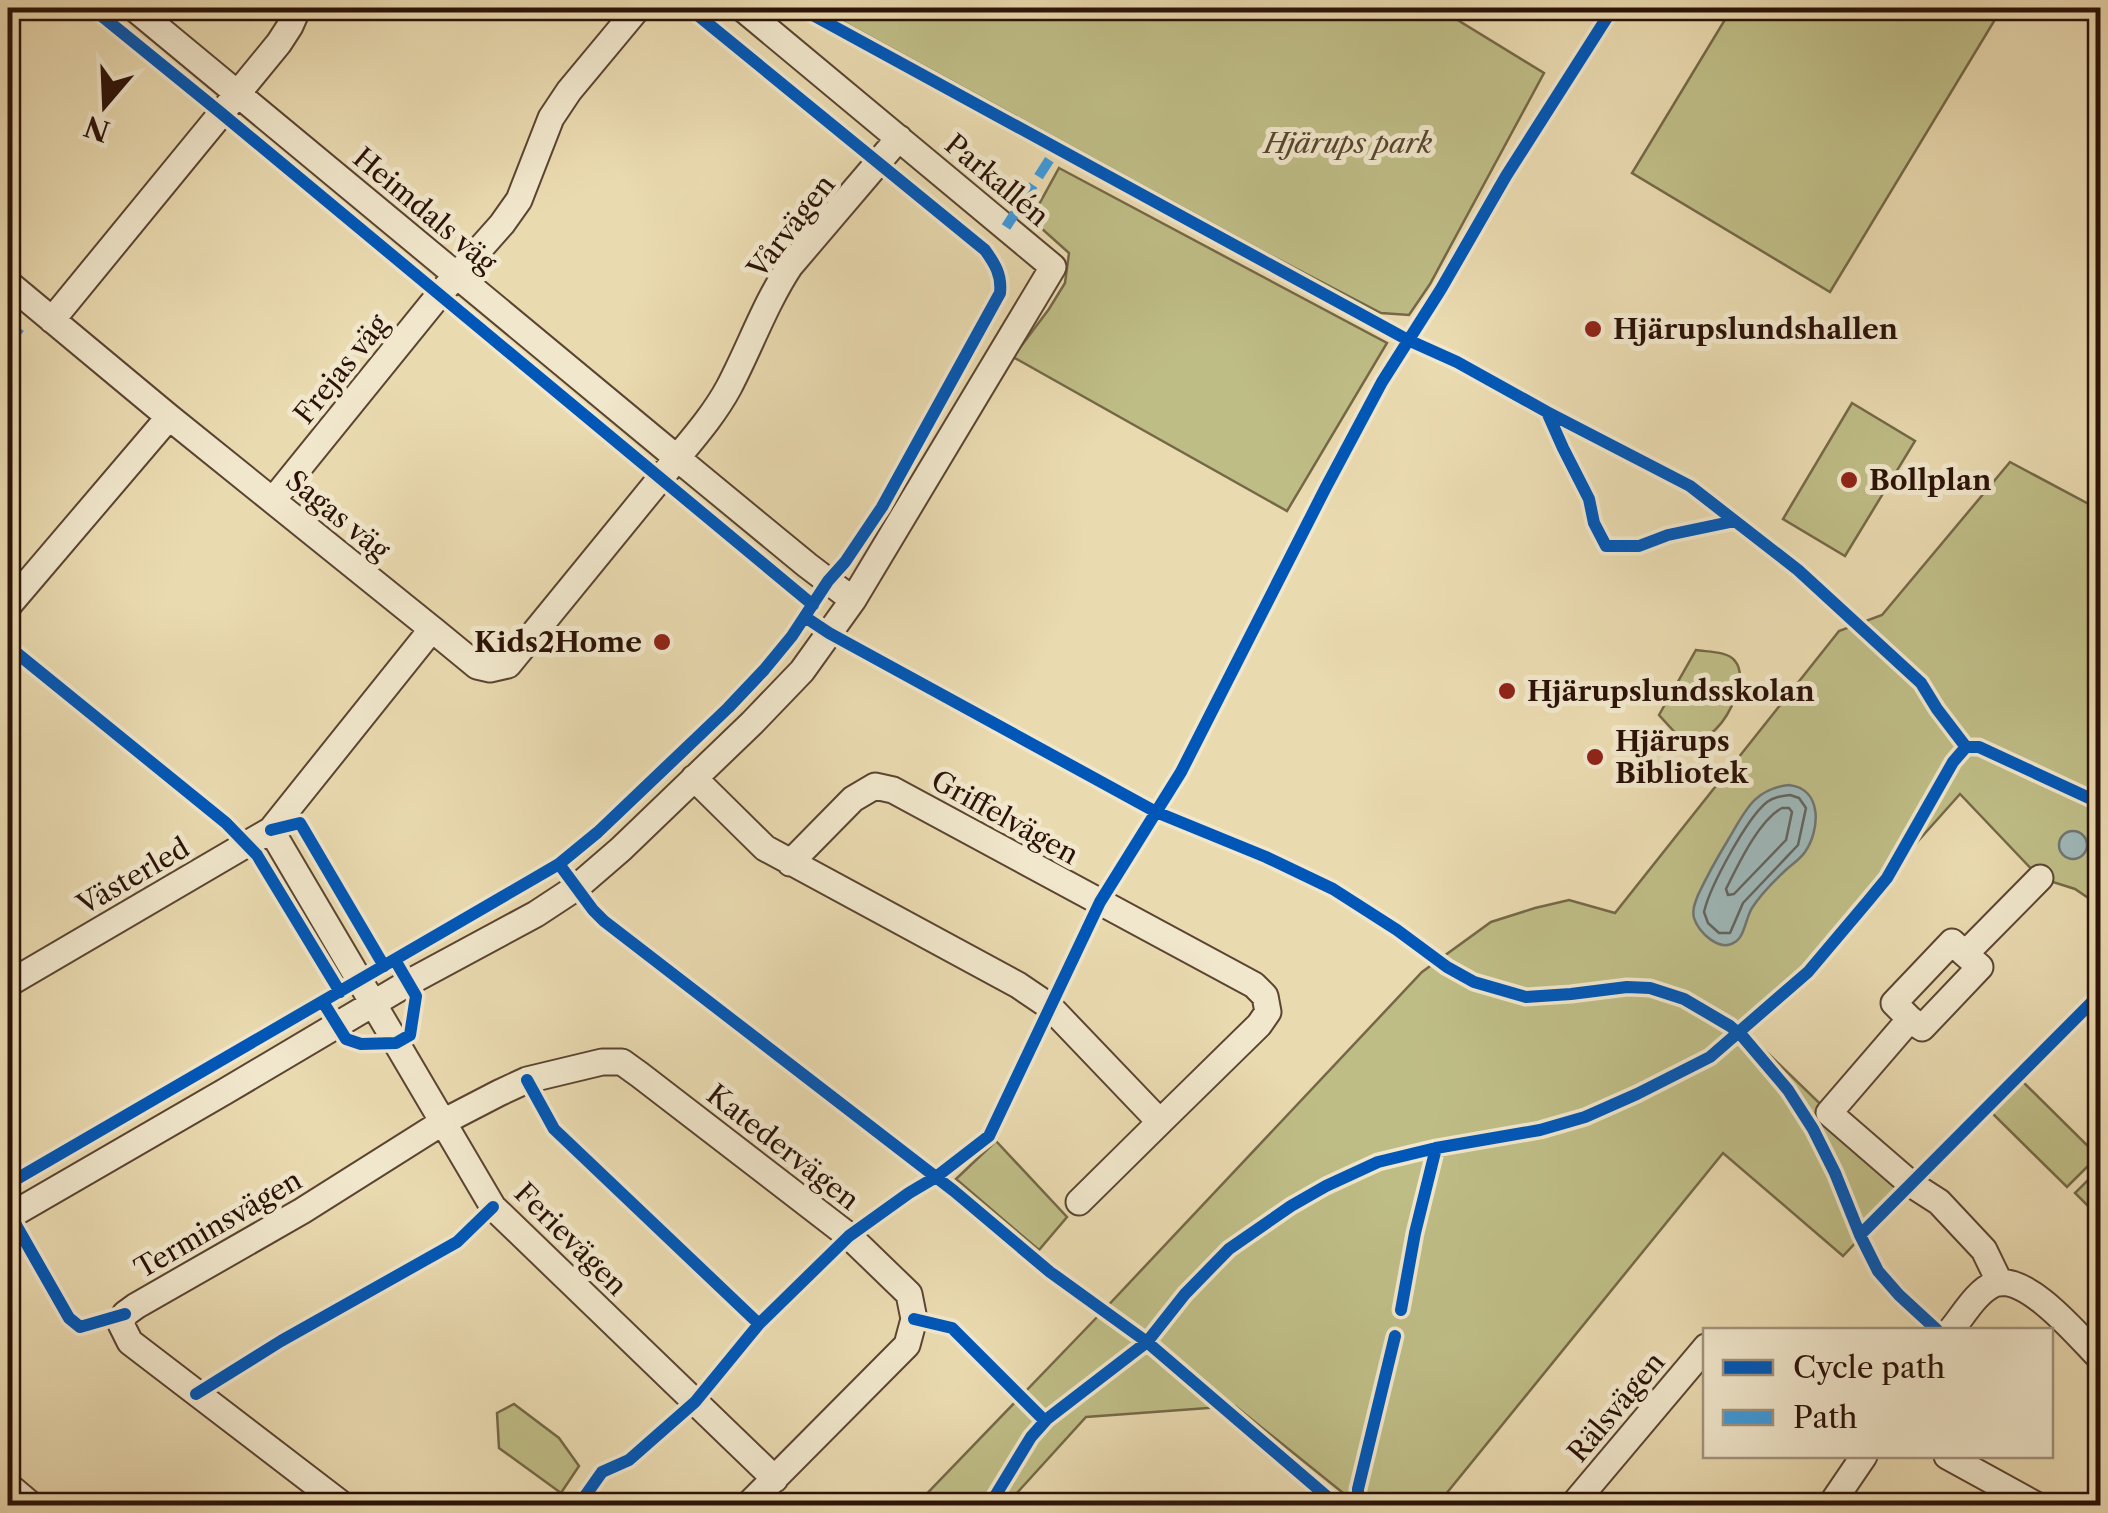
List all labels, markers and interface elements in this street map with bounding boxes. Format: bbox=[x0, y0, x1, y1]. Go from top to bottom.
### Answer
north arrow bbox=[55, 55, 155, 155]
text: N bbox=[80, 109, 114, 149]
park label: Hjärups park bbox=[1262, 126, 1433, 160]
street label: Parkallén bbox=[938, 127, 1056, 233]
street label: Heimdals väg bbox=[346, 140, 504, 280]
street label: Vårvägen bbox=[740, 168, 842, 285]
street label: Frejas väg bbox=[287, 307, 395, 430]
place label: Hjärupslundshallen bbox=[1613, 312, 1898, 346]
marker: Hjärupslundshallen bbox=[1582, 318, 1604, 340]
street label: Sagas väg bbox=[279, 463, 397, 567]
place label: Bollplan bbox=[1869, 463, 1991, 497]
marker: Bollplan bbox=[1838, 469, 1860, 491]
place label: Kids2Home bbox=[474, 625, 642, 659]
marker: Kids2Home bbox=[651, 631, 673, 653]
place label: Hjärupslundsskolan bbox=[1527, 674, 1815, 708]
marker: Hjärupslundsskolan bbox=[1496, 680, 1518, 702]
place label: Hjärups Bibliotek bbox=[1615, 724, 1749, 790]
marker: Hjärups Bibliotek bbox=[1584, 746, 1606, 768]
street label: Griffelvägen bbox=[926, 763, 1084, 871]
street label: Västerled bbox=[70, 830, 195, 922]
street label: Katedervägen bbox=[700, 1077, 866, 1217]
street label: Terminsvägen bbox=[129, 1163, 307, 1285]
street label: Ferievägen bbox=[508, 1176, 634, 1302]
legend bbox=[1703, 1328, 2053, 1458]
street label: Rälsvägen bbox=[1560, 1345, 1672, 1469]
text: Cycle path bbox=[1793, 1349, 1945, 1386]
text: Path bbox=[1793, 1399, 1858, 1436]

